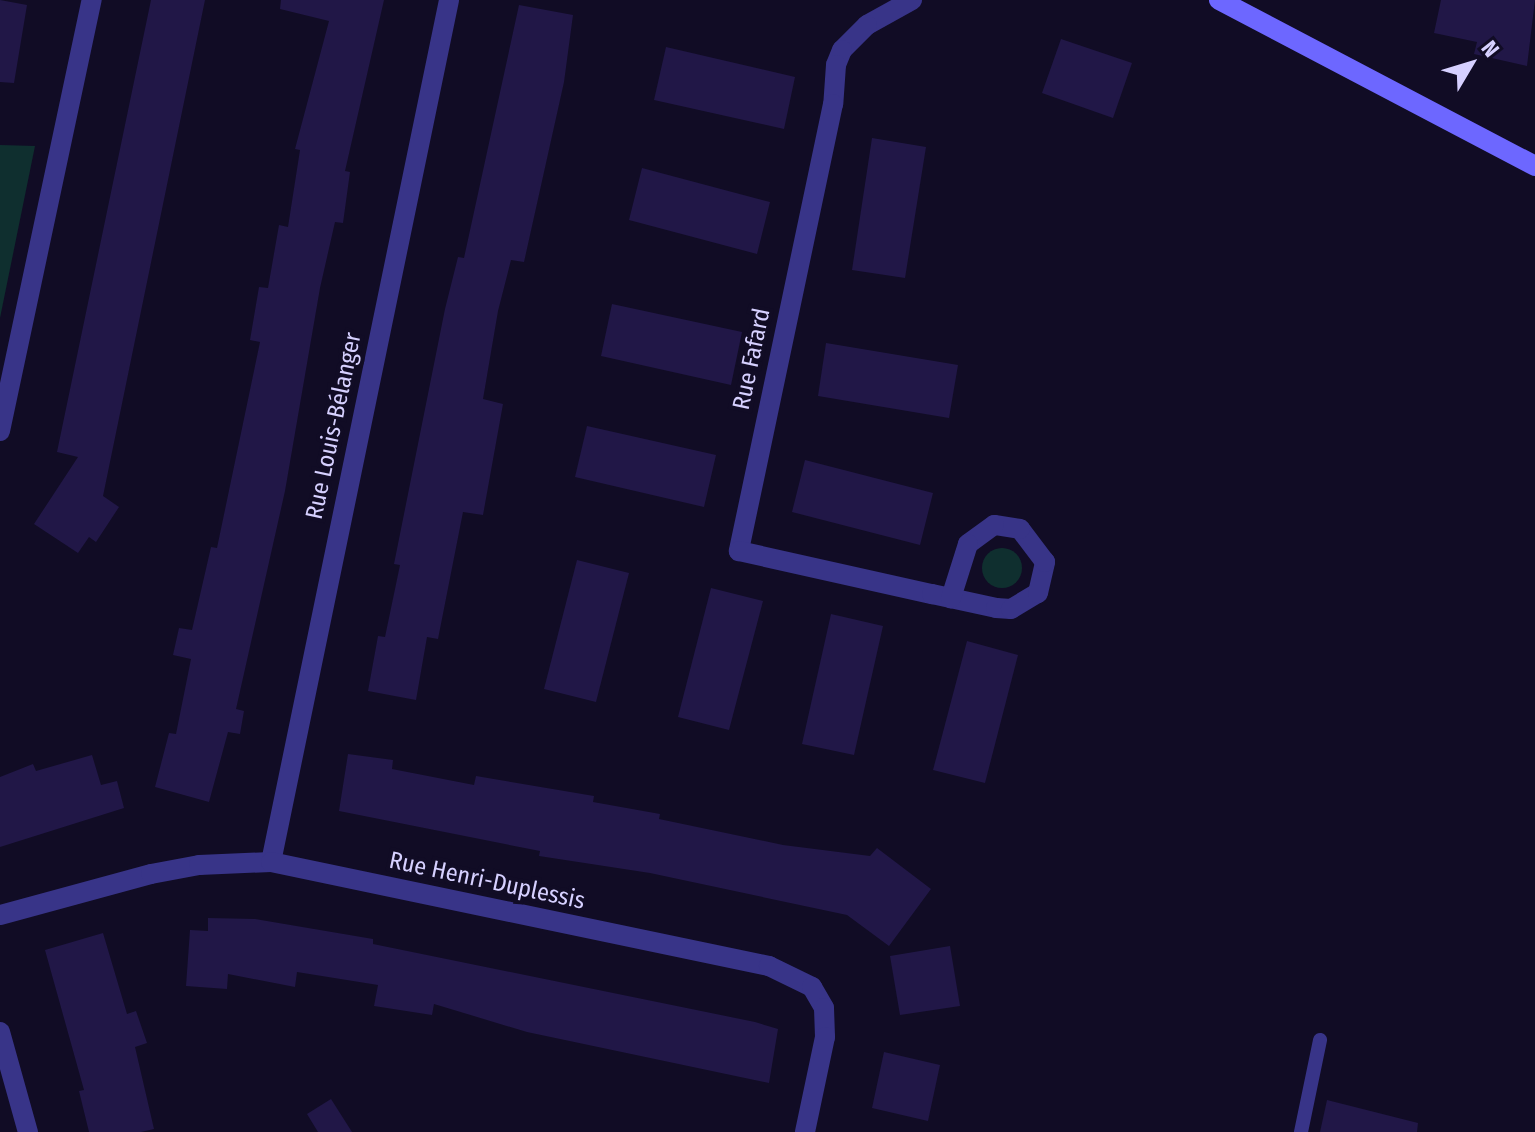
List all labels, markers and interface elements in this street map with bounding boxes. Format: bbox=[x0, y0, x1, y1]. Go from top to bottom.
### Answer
north arrow bbox=[1431, 24, 1511, 104]
text: N bbox=[1476, 35, 1505, 62]
street label: Rue Fafard bbox=[727, 306, 777, 412]
street label: Rue Louis-Bélanger bbox=[300, 330, 368, 522]
street label: Rue Henri-Duplessis bbox=[387, 846, 587, 916]

